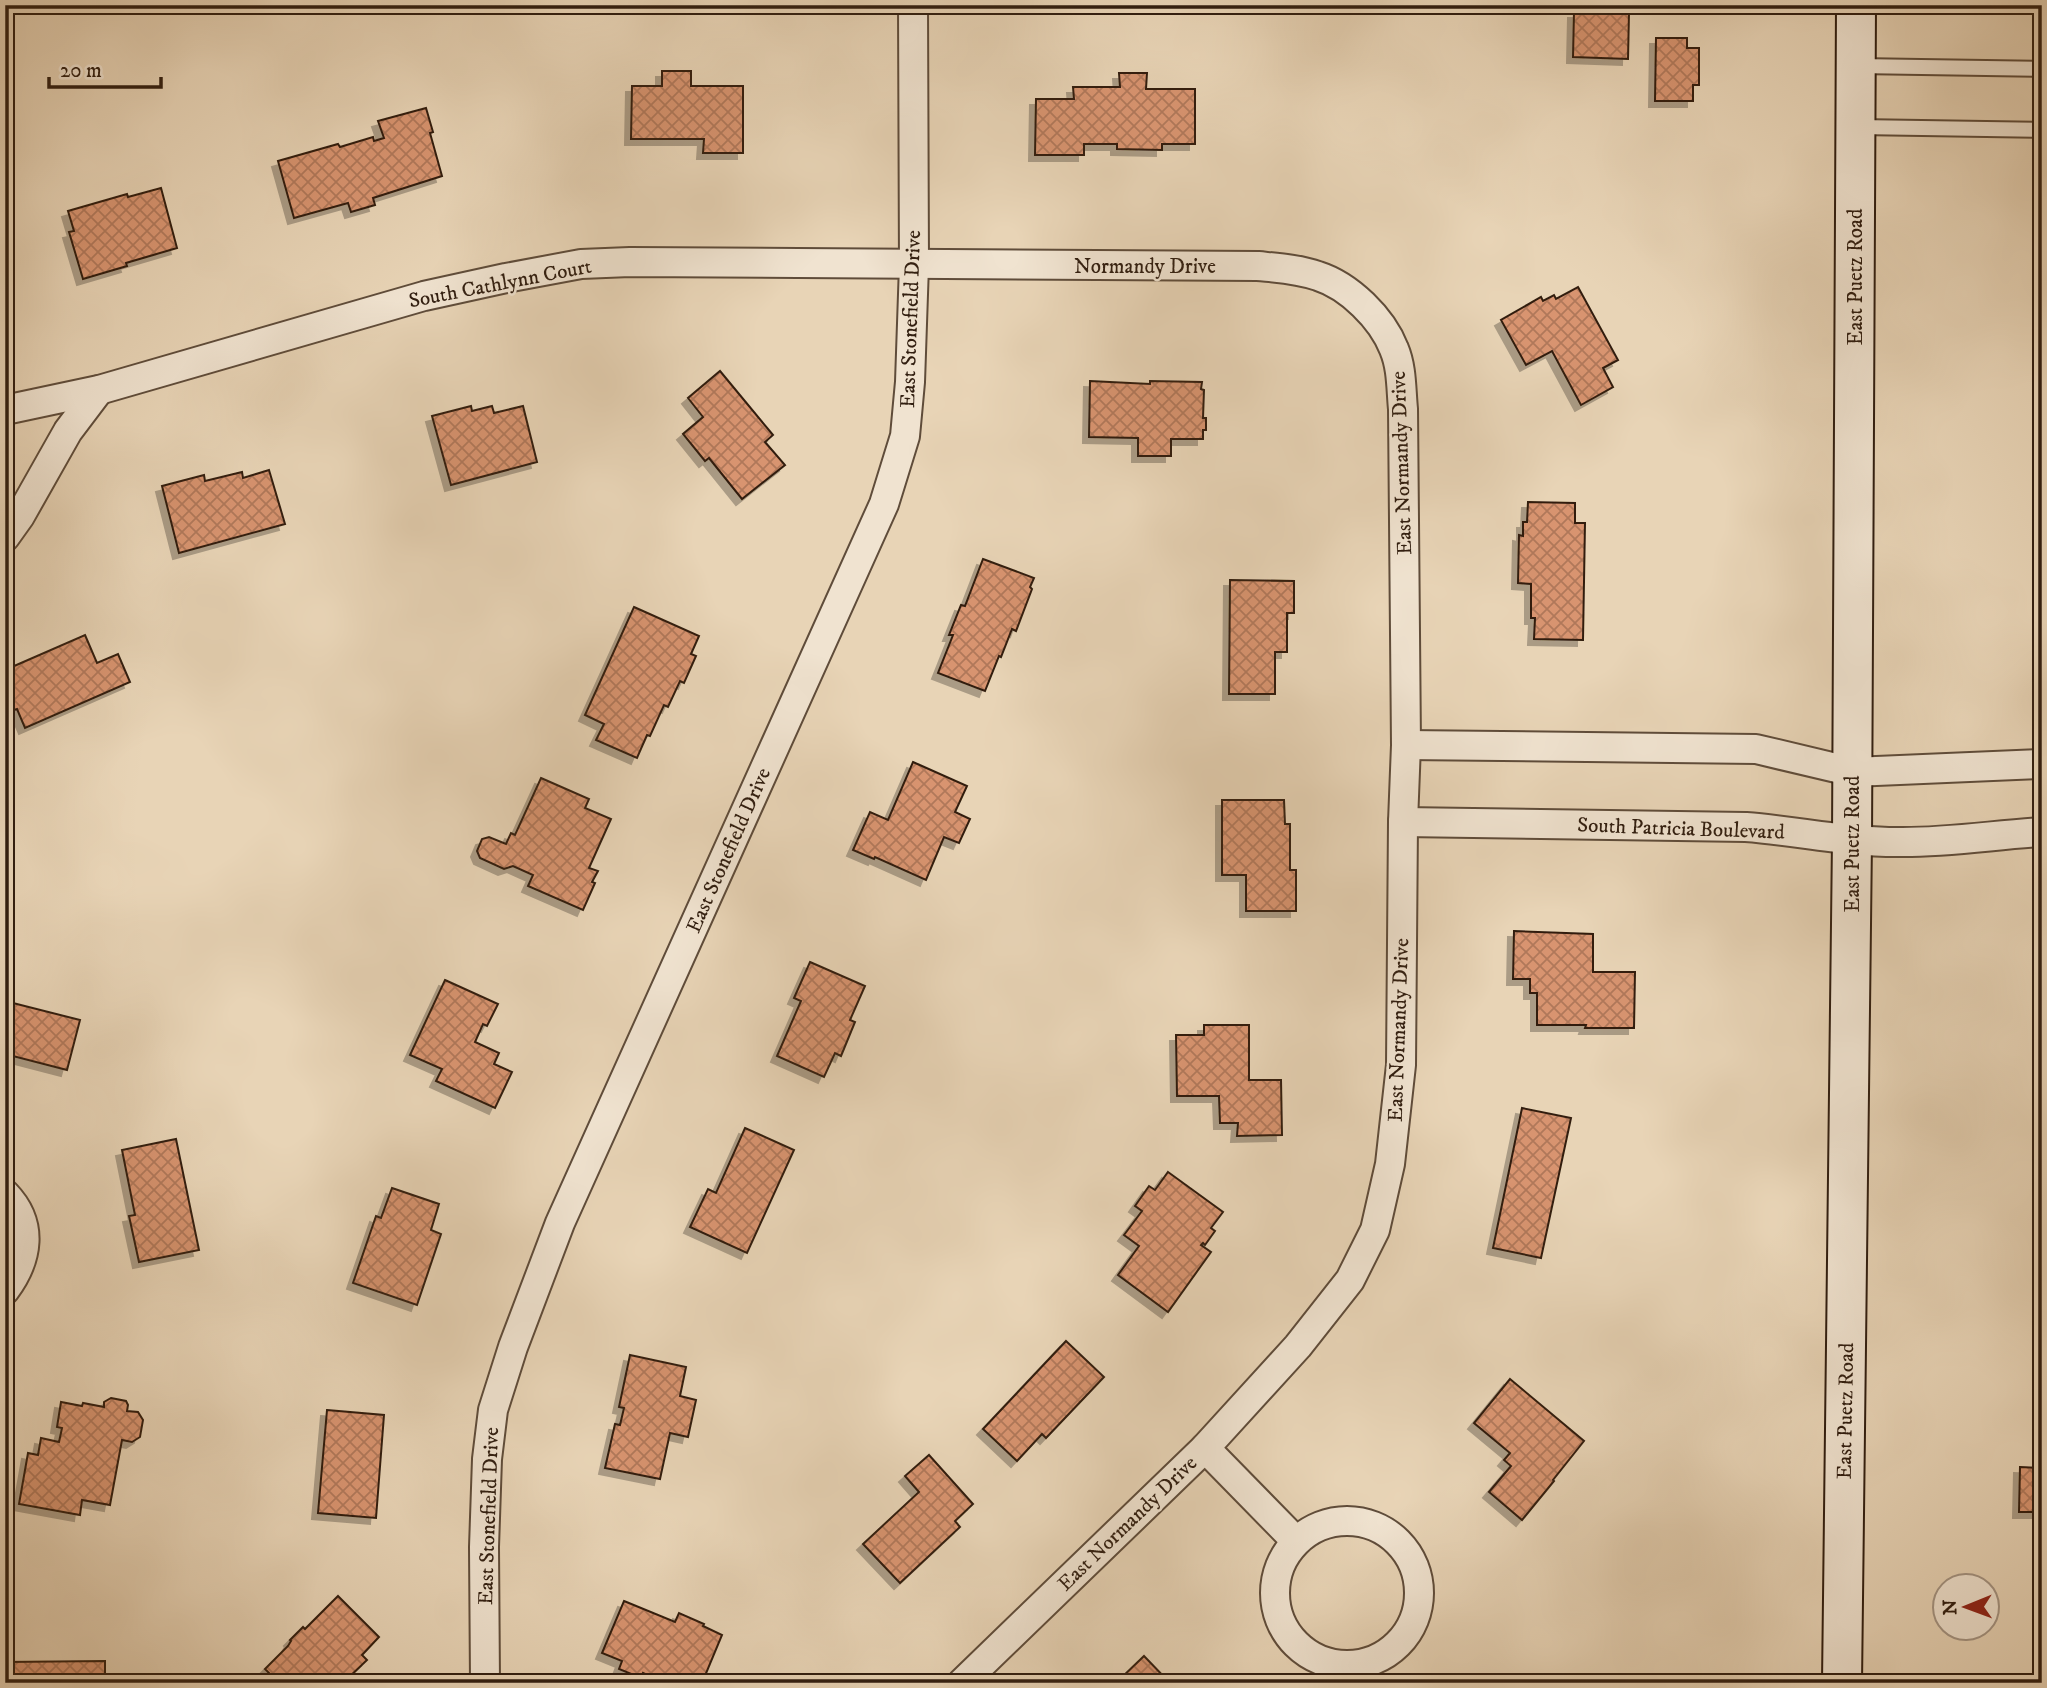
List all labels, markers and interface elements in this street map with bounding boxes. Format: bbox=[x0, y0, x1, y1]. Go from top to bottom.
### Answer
scale bar bbox=[49, 46, 161, 90]
text: 20 m bbox=[60, 58, 102, 84]
street label: East Puetz Road bbox=[1843, 208, 1869, 345]
street label: East Stonefield Drive bbox=[895, 229, 927, 409]
street label: South Cathlynn Court bbox=[407, 253, 594, 314]
street label: Normandy Drive bbox=[1074, 254, 1216, 280]
street label: East Normandy Drive bbox=[1386, 370, 1418, 555]
street label: East Stonefield Drive bbox=[681, 763, 777, 937]
street label: East Puetz Road bbox=[1840, 775, 1866, 912]
street label: South Patricia Boulevard bbox=[1577, 812, 1786, 846]
street label: East Normandy Drive bbox=[1383, 937, 1415, 1122]
street label: East Puetz Road bbox=[1832, 1342, 1860, 1480]
street label: East Stonefield Drive bbox=[473, 1426, 505, 1606]
street label: East Normandy Drive bbox=[1052, 1450, 1203, 1597]
north arrow bbox=[1932, 1572, 2002, 1642]
text: N bbox=[1939, 1599, 1962, 1615]

